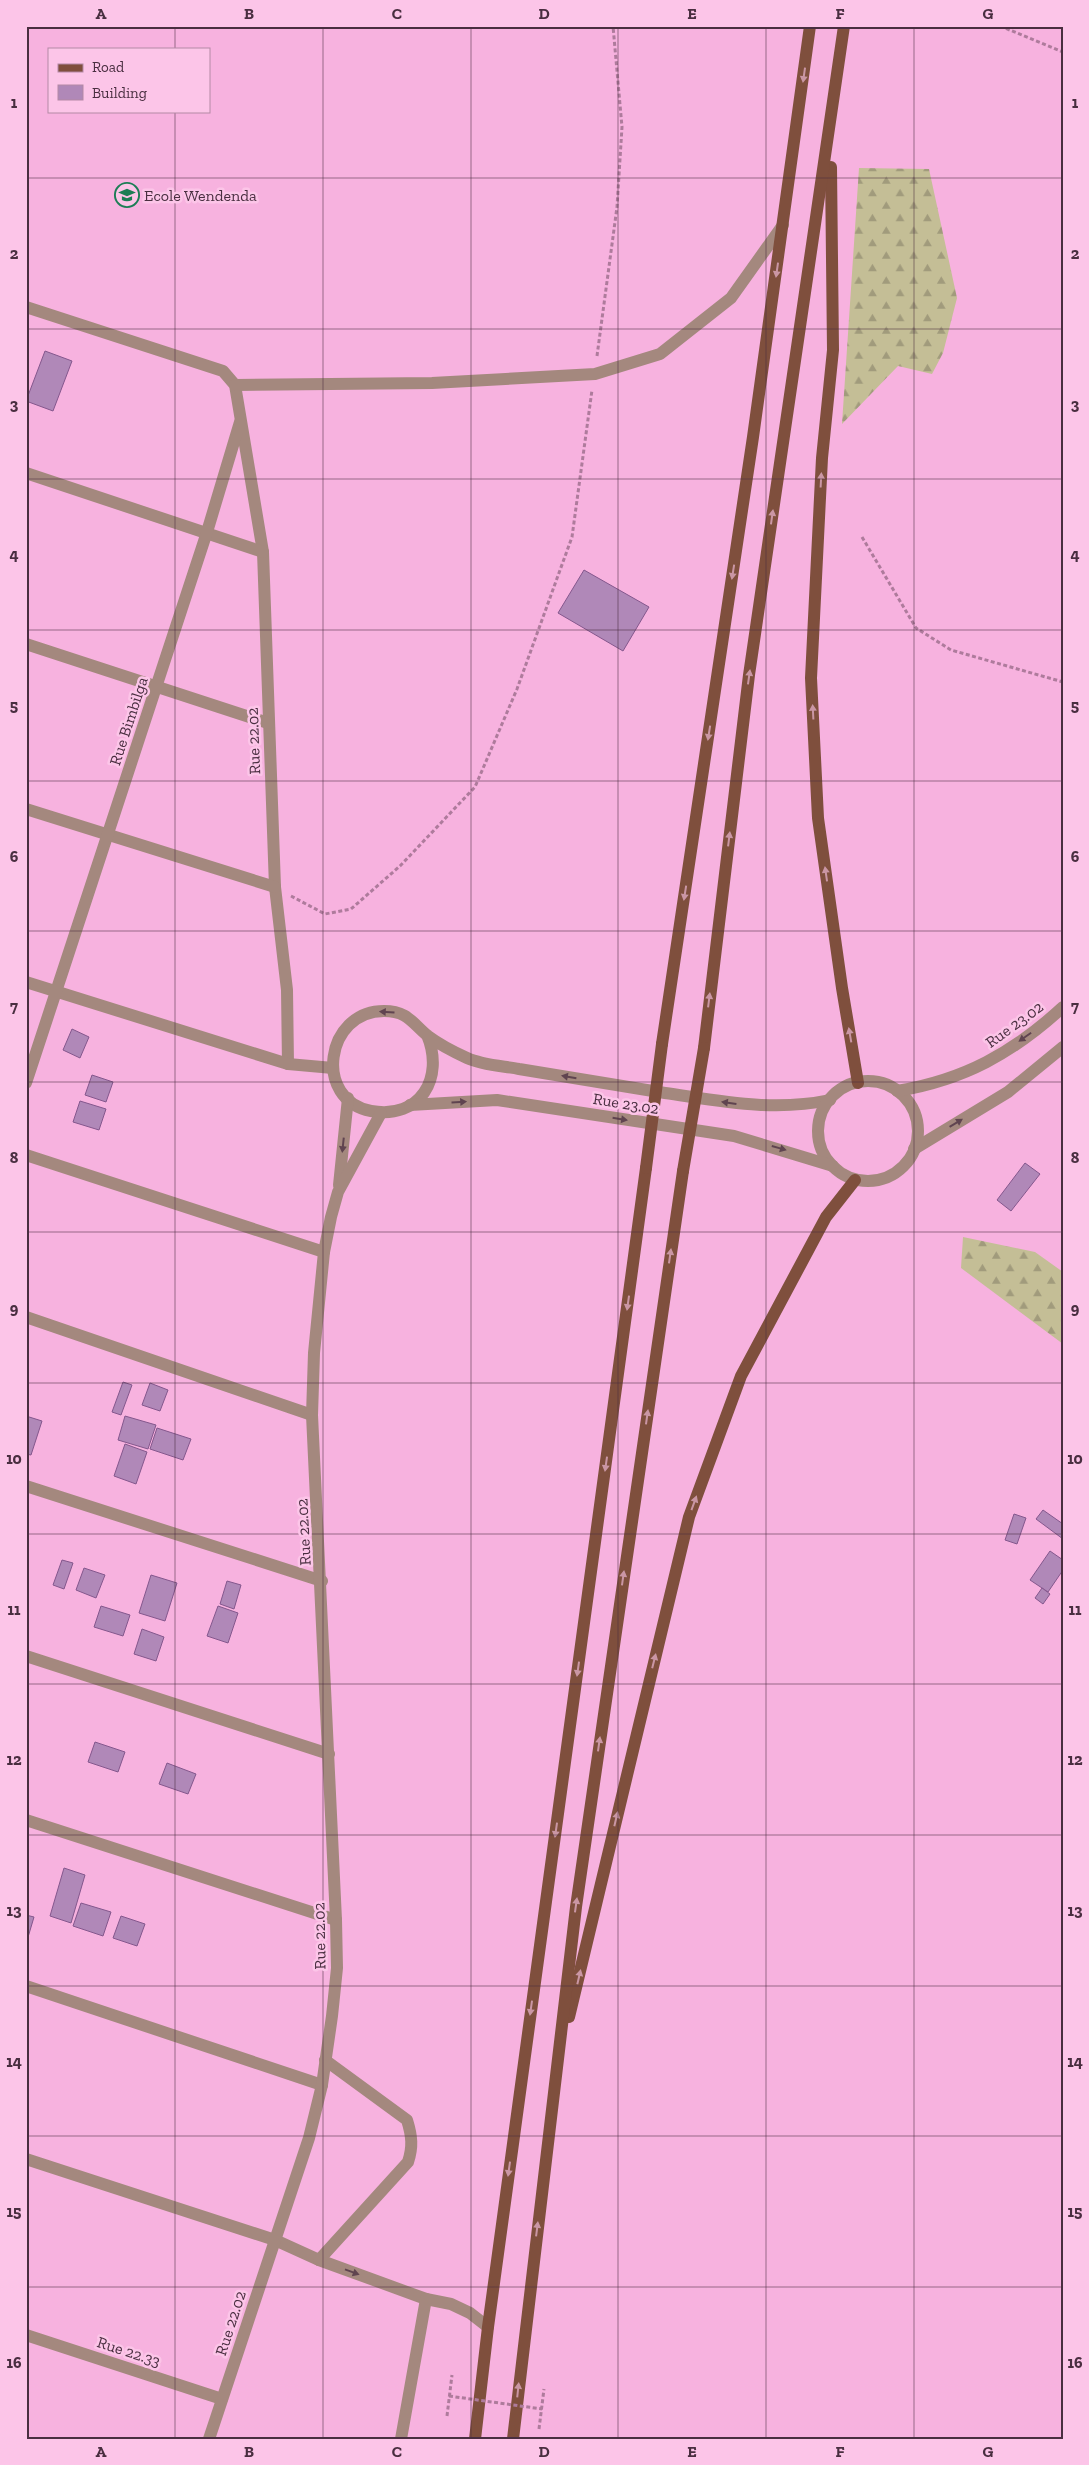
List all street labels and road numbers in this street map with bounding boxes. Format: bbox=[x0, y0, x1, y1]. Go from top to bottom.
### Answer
street label: Rue Bimbilga bbox=[105, 674, 152, 768]
street label: Rue 22.02 bbox=[243, 707, 264, 775]
street label: Rue 23.02 bbox=[982, 997, 1047, 1052]
street label: Rue 23.02 bbox=[591, 1089, 660, 1118]
street label: Rue 22.02 bbox=[292, 1498, 315, 1566]
street label: Rue 22.02 bbox=[309, 1902, 330, 1970]
street label: Rue 22.02 bbox=[211, 2288, 250, 2358]
street label: Rue 22.33 bbox=[95, 2332, 163, 2371]

